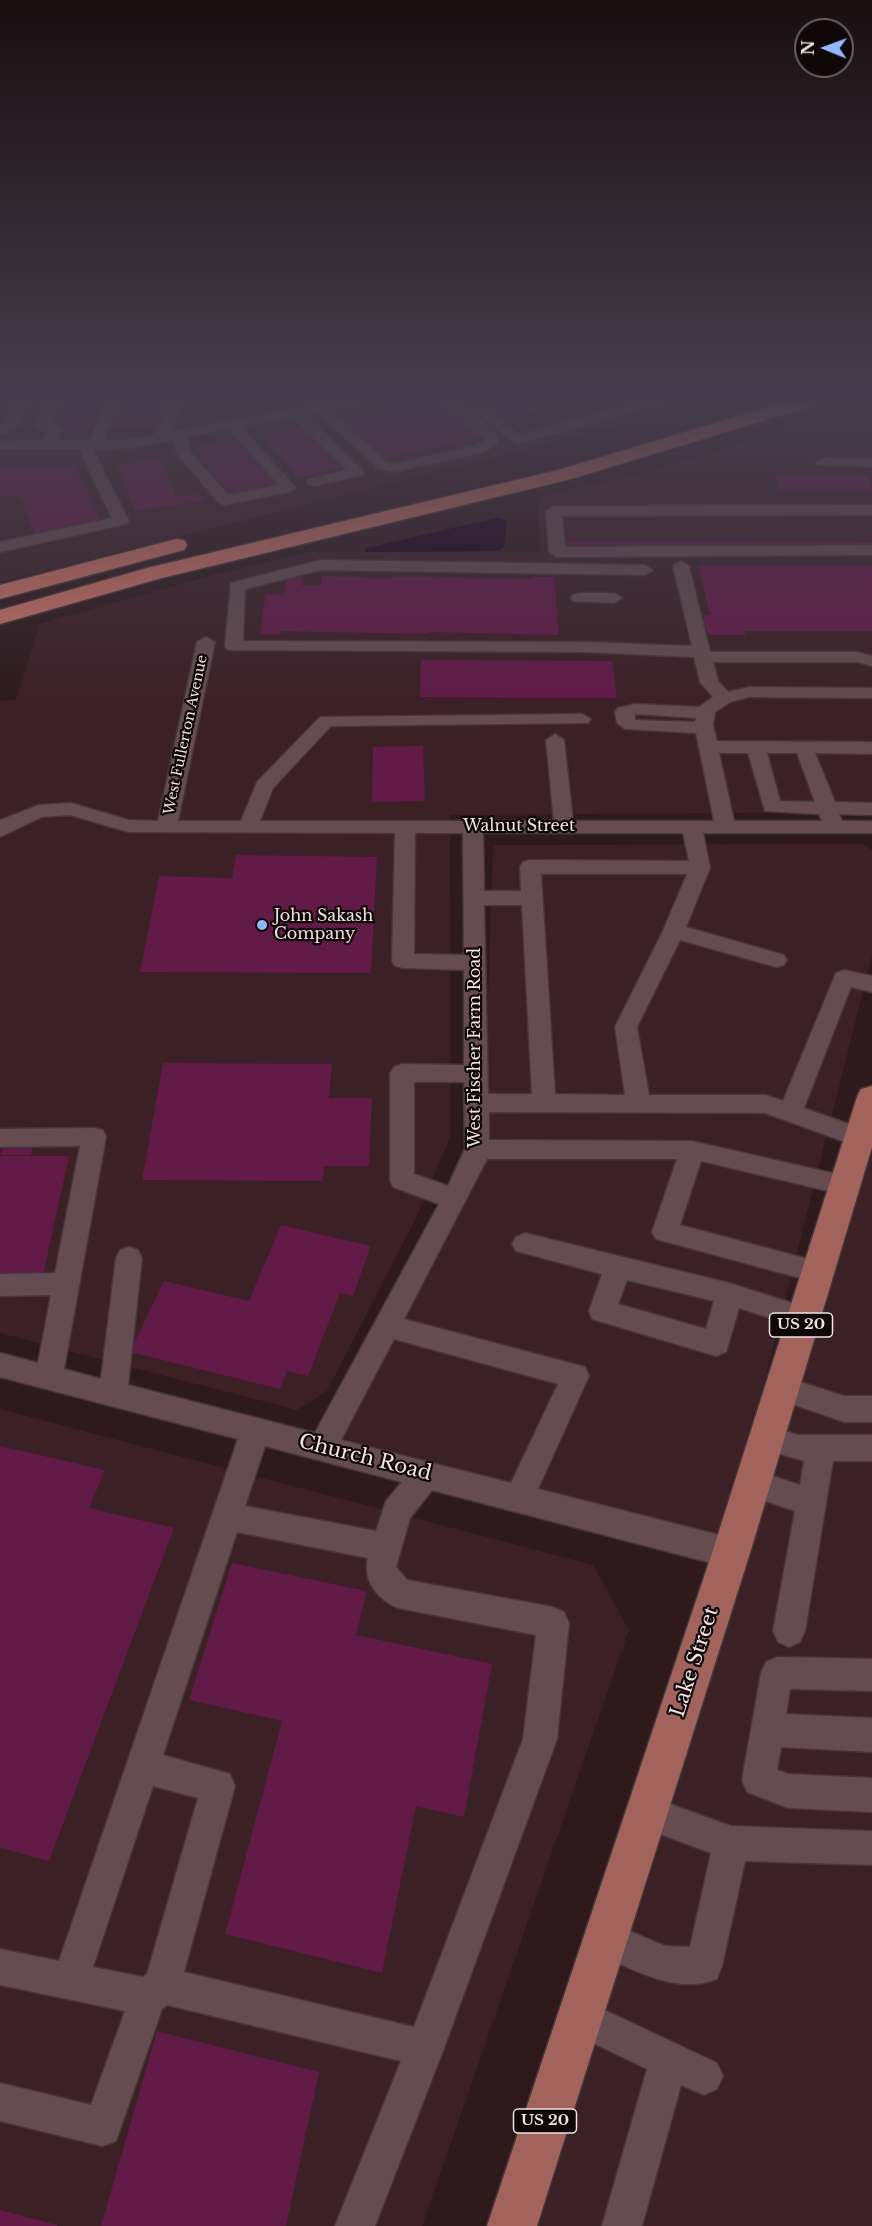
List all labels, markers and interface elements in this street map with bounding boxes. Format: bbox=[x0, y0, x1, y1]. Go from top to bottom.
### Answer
north arrow bbox=[794, 18, 854, 78]
text: N bbox=[798, 40, 818, 55]
street label: West Fullerton Avenue bbox=[161, 654, 211, 816]
street label: Walnut Street bbox=[463, 816, 575, 836]
place label: John Sakash Company bbox=[274, 906, 373, 944]
marker: John Sakash Company bbox=[255, 918, 269, 932]
street label: West Fischer Farm Road bbox=[465, 948, 485, 1148]
road number: US 20 bbox=[770, 1313, 832, 1337]
street label: Church Road bbox=[296, 1430, 434, 1486]
street label: Lake Street bbox=[666, 1604, 724, 1720]
road number: US 20 bbox=[514, 2109, 576, 2133]

